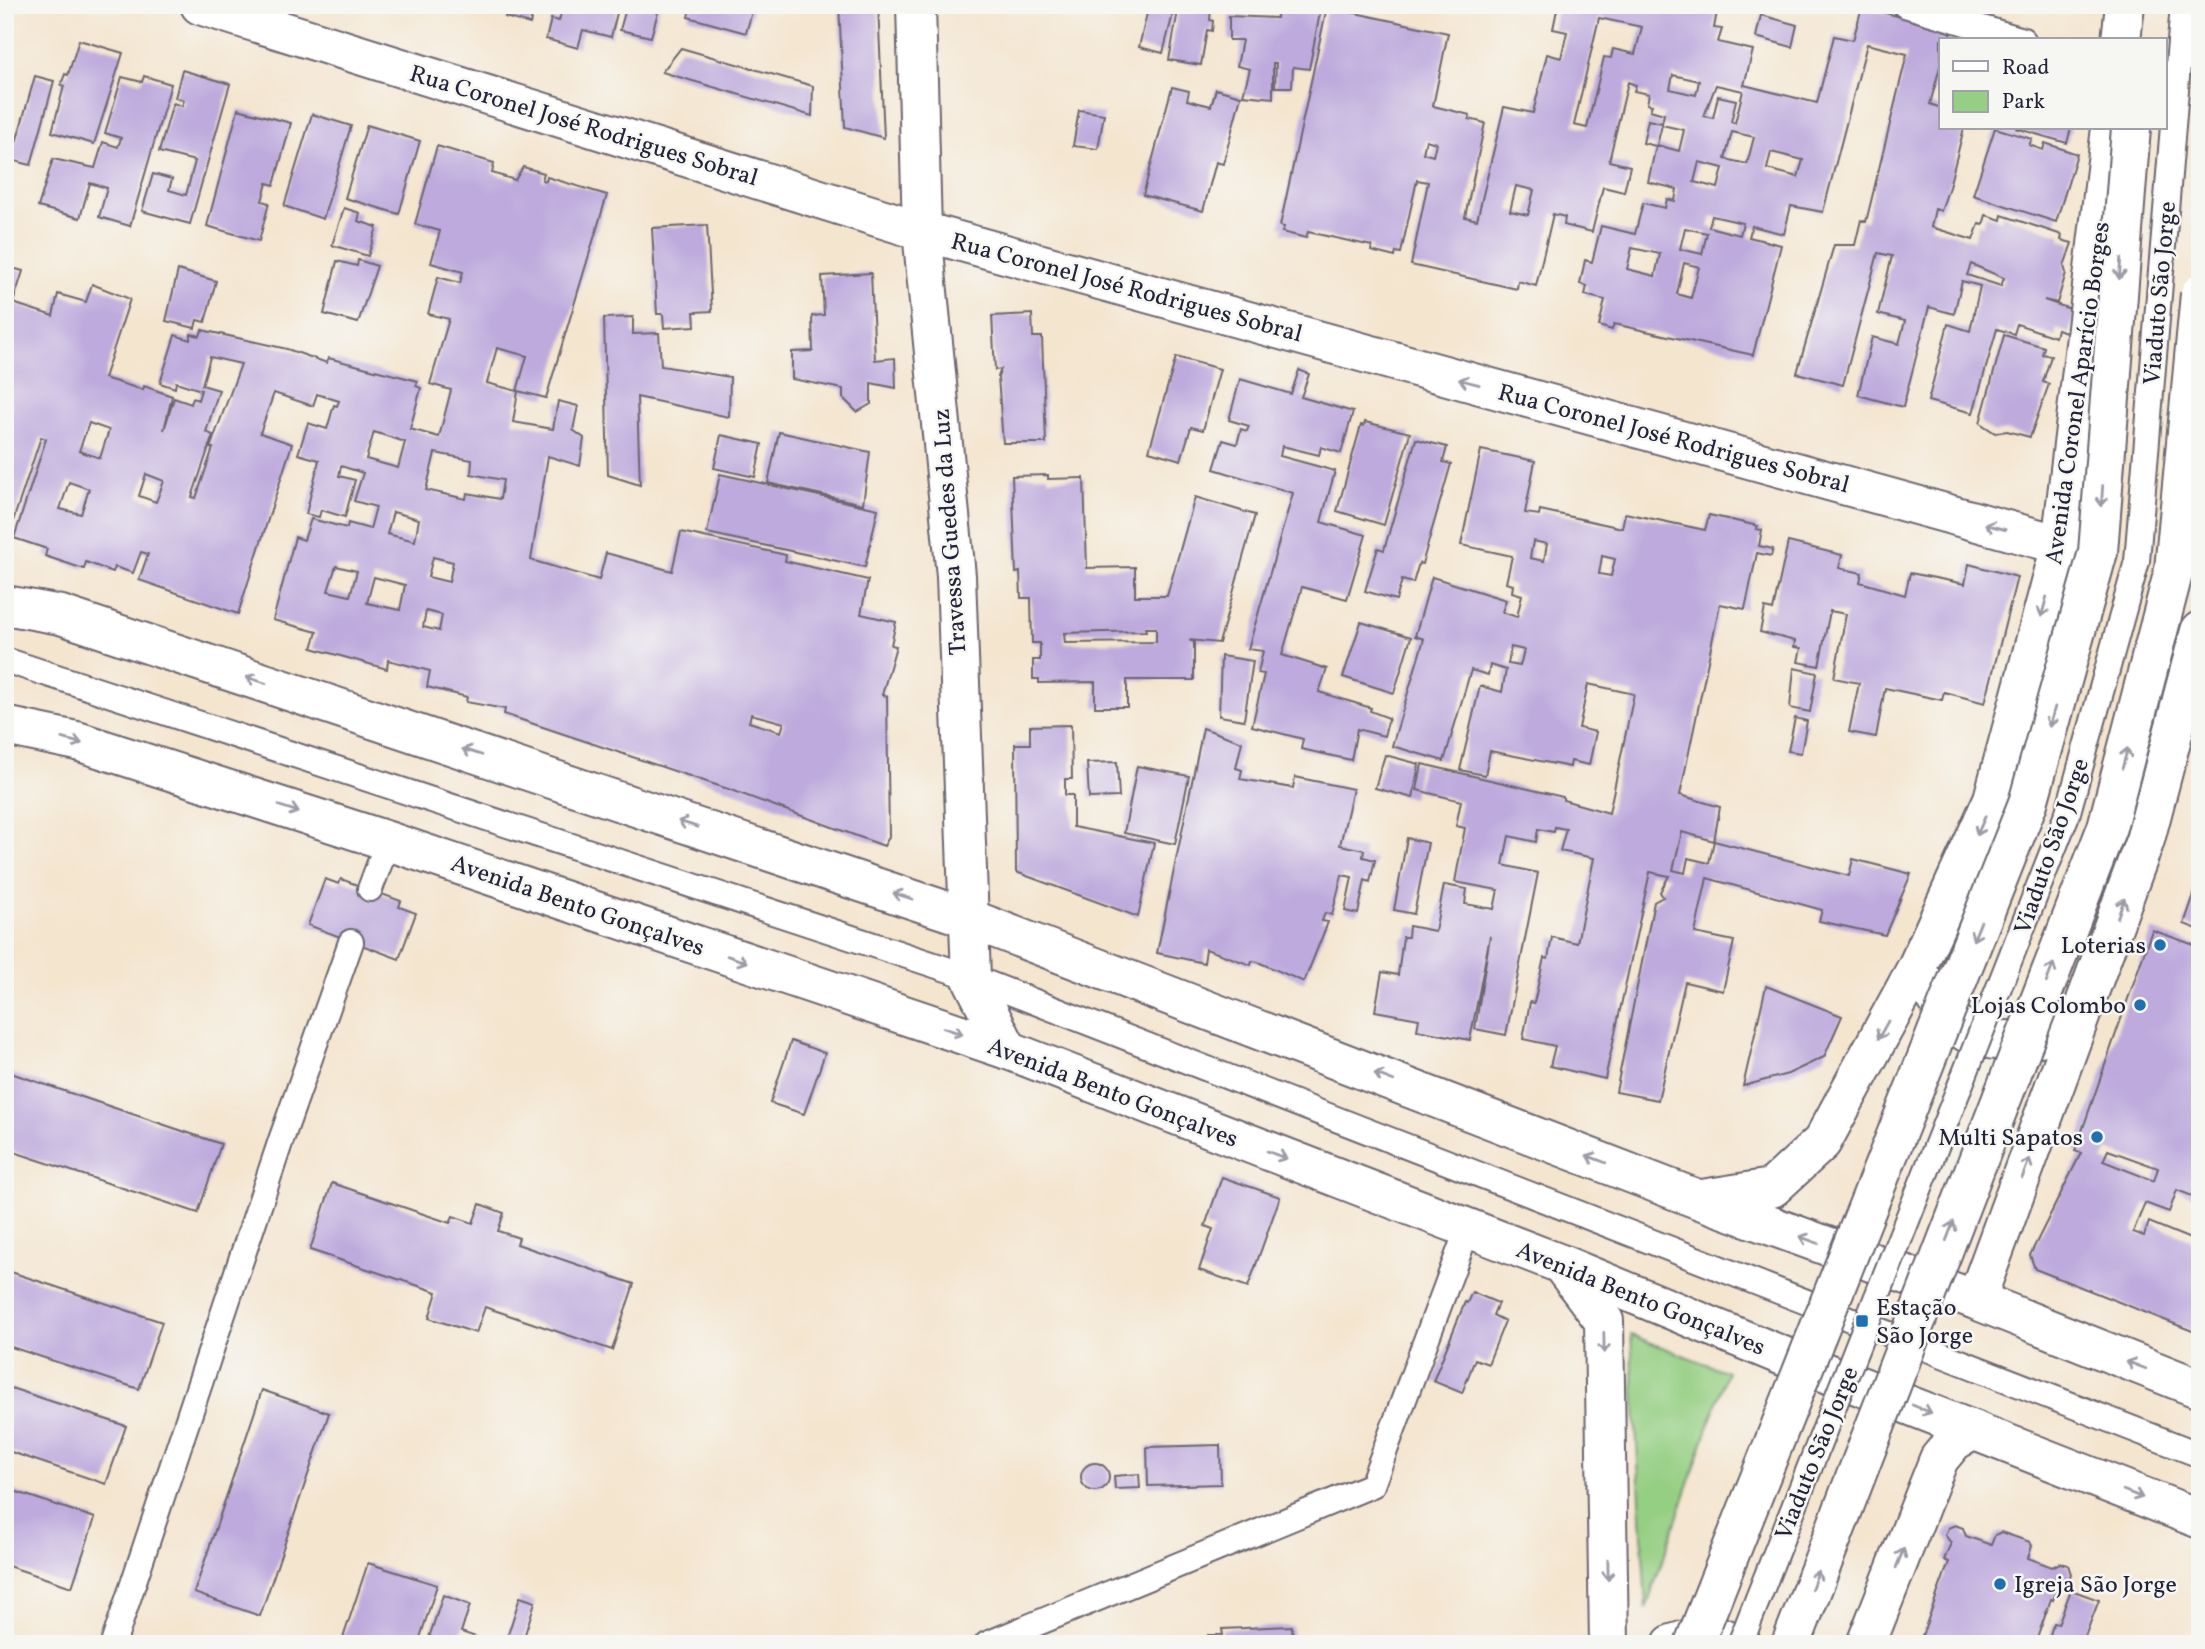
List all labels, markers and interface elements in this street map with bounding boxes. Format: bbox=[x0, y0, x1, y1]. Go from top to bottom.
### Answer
legend bbox=[1939, 38, 2166, 130]
text: Road bbox=[2002, 54, 2049, 83]
street label: Rua Coronel José Rodrigues Sobral bbox=[405, 58, 762, 196]
text: Park bbox=[2002, 88, 2045, 117]
street label: Viaduto São Jorge bbox=[2136, 200, 2186, 387]
street label: Avenida Coronel Aparício Borges bbox=[2038, 220, 2120, 567]
street label: Rua Coronel José Rodrigues Sobral bbox=[947, 226, 1306, 352]
one-way arrow bbox=[2113, 257, 2126, 280]
one-way arrow bbox=[1458, 374, 1480, 387]
street label: Rua Coronel José Rodrigues Sobral bbox=[1494, 377, 1853, 503]
street label: Travessa Guedes da Luz bbox=[925, 407, 977, 656]
one-way arrow bbox=[2095, 484, 2108, 507]
one-way arrow bbox=[1985, 520, 2007, 533]
one-way arrow bbox=[2037, 596, 2050, 618]
one-way arrow bbox=[245, 673, 267, 686]
one-way arrow bbox=[2045, 705, 2058, 728]
one-way arrow bbox=[60, 735, 83, 748]
one-way arrow bbox=[461, 745, 483, 758]
one-way arrow bbox=[2119, 747, 2132, 769]
street label: Viaduto São Jorge bbox=[2007, 754, 2099, 939]
one-way arrow bbox=[278, 803, 300, 816]
one-way arrow bbox=[1974, 814, 1987, 836]
one-way arrow bbox=[677, 817, 699, 829]
street label: Avenida Bento Gonçalves bbox=[446, 848, 709, 966]
one-way arrow bbox=[893, 889, 915, 901]
one-way arrow bbox=[2116, 897, 2128, 919]
one-way arrow bbox=[1970, 920, 1983, 942]
place label: Loterias bbox=[2061, 930, 2146, 964]
marker: Loterias bbox=[2152, 937, 2168, 953]
one-way arrow bbox=[726, 953, 748, 966]
one-way arrow bbox=[2045, 962, 2057, 984]
place label: Lojas Colombo bbox=[1971, 990, 2126, 1024]
marker: Lojas Colombo bbox=[2132, 997, 2148, 1013]
one-way arrow bbox=[1876, 1020, 1890, 1040]
one-way arrow bbox=[941, 1026, 963, 1039]
street label: Avenida Bento Gonçalves bbox=[982, 1030, 1243, 1157]
one-way arrow bbox=[1374, 1070, 1396, 1083]
place label: Multi Sapatos bbox=[1938, 1122, 2083, 1156]
marker: Multi Sapatos bbox=[2089, 1129, 2105, 1145]
one-way arrow bbox=[1266, 1149, 1288, 1162]
one-way arrow bbox=[1586, 1152, 1608, 1165]
one-way arrow bbox=[2021, 1157, 2033, 1179]
one-way arrow bbox=[1945, 1220, 1958, 1242]
one-way arrow bbox=[1799, 1233, 1821, 1245]
street label: Avenida Bento Gonçalves bbox=[1511, 1234, 1770, 1365]
place label: Estação São Jorge bbox=[1876, 1292, 1973, 1354]
marker: Estação São Jorge bbox=[1854, 1313, 1870, 1329]
one-way arrow bbox=[1597, 1331, 1611, 1354]
one-way arrow bbox=[2126, 1357, 2147, 1370]
street label: Viaduto São Jorge bbox=[1768, 1362, 1868, 1546]
one-way arrow bbox=[1910, 1404, 1932, 1417]
one-way arrow bbox=[2122, 1488, 2144, 1501]
one-way arrow bbox=[1895, 1547, 1908, 1569]
one-way arrow bbox=[1601, 1559, 1614, 1582]
place label: Igreja São Jorge bbox=[2014, 1569, 2177, 1603]
one-way arrow bbox=[1810, 1570, 1823, 1592]
marker: Igreja São Jorge bbox=[1992, 1576, 2008, 1592]

